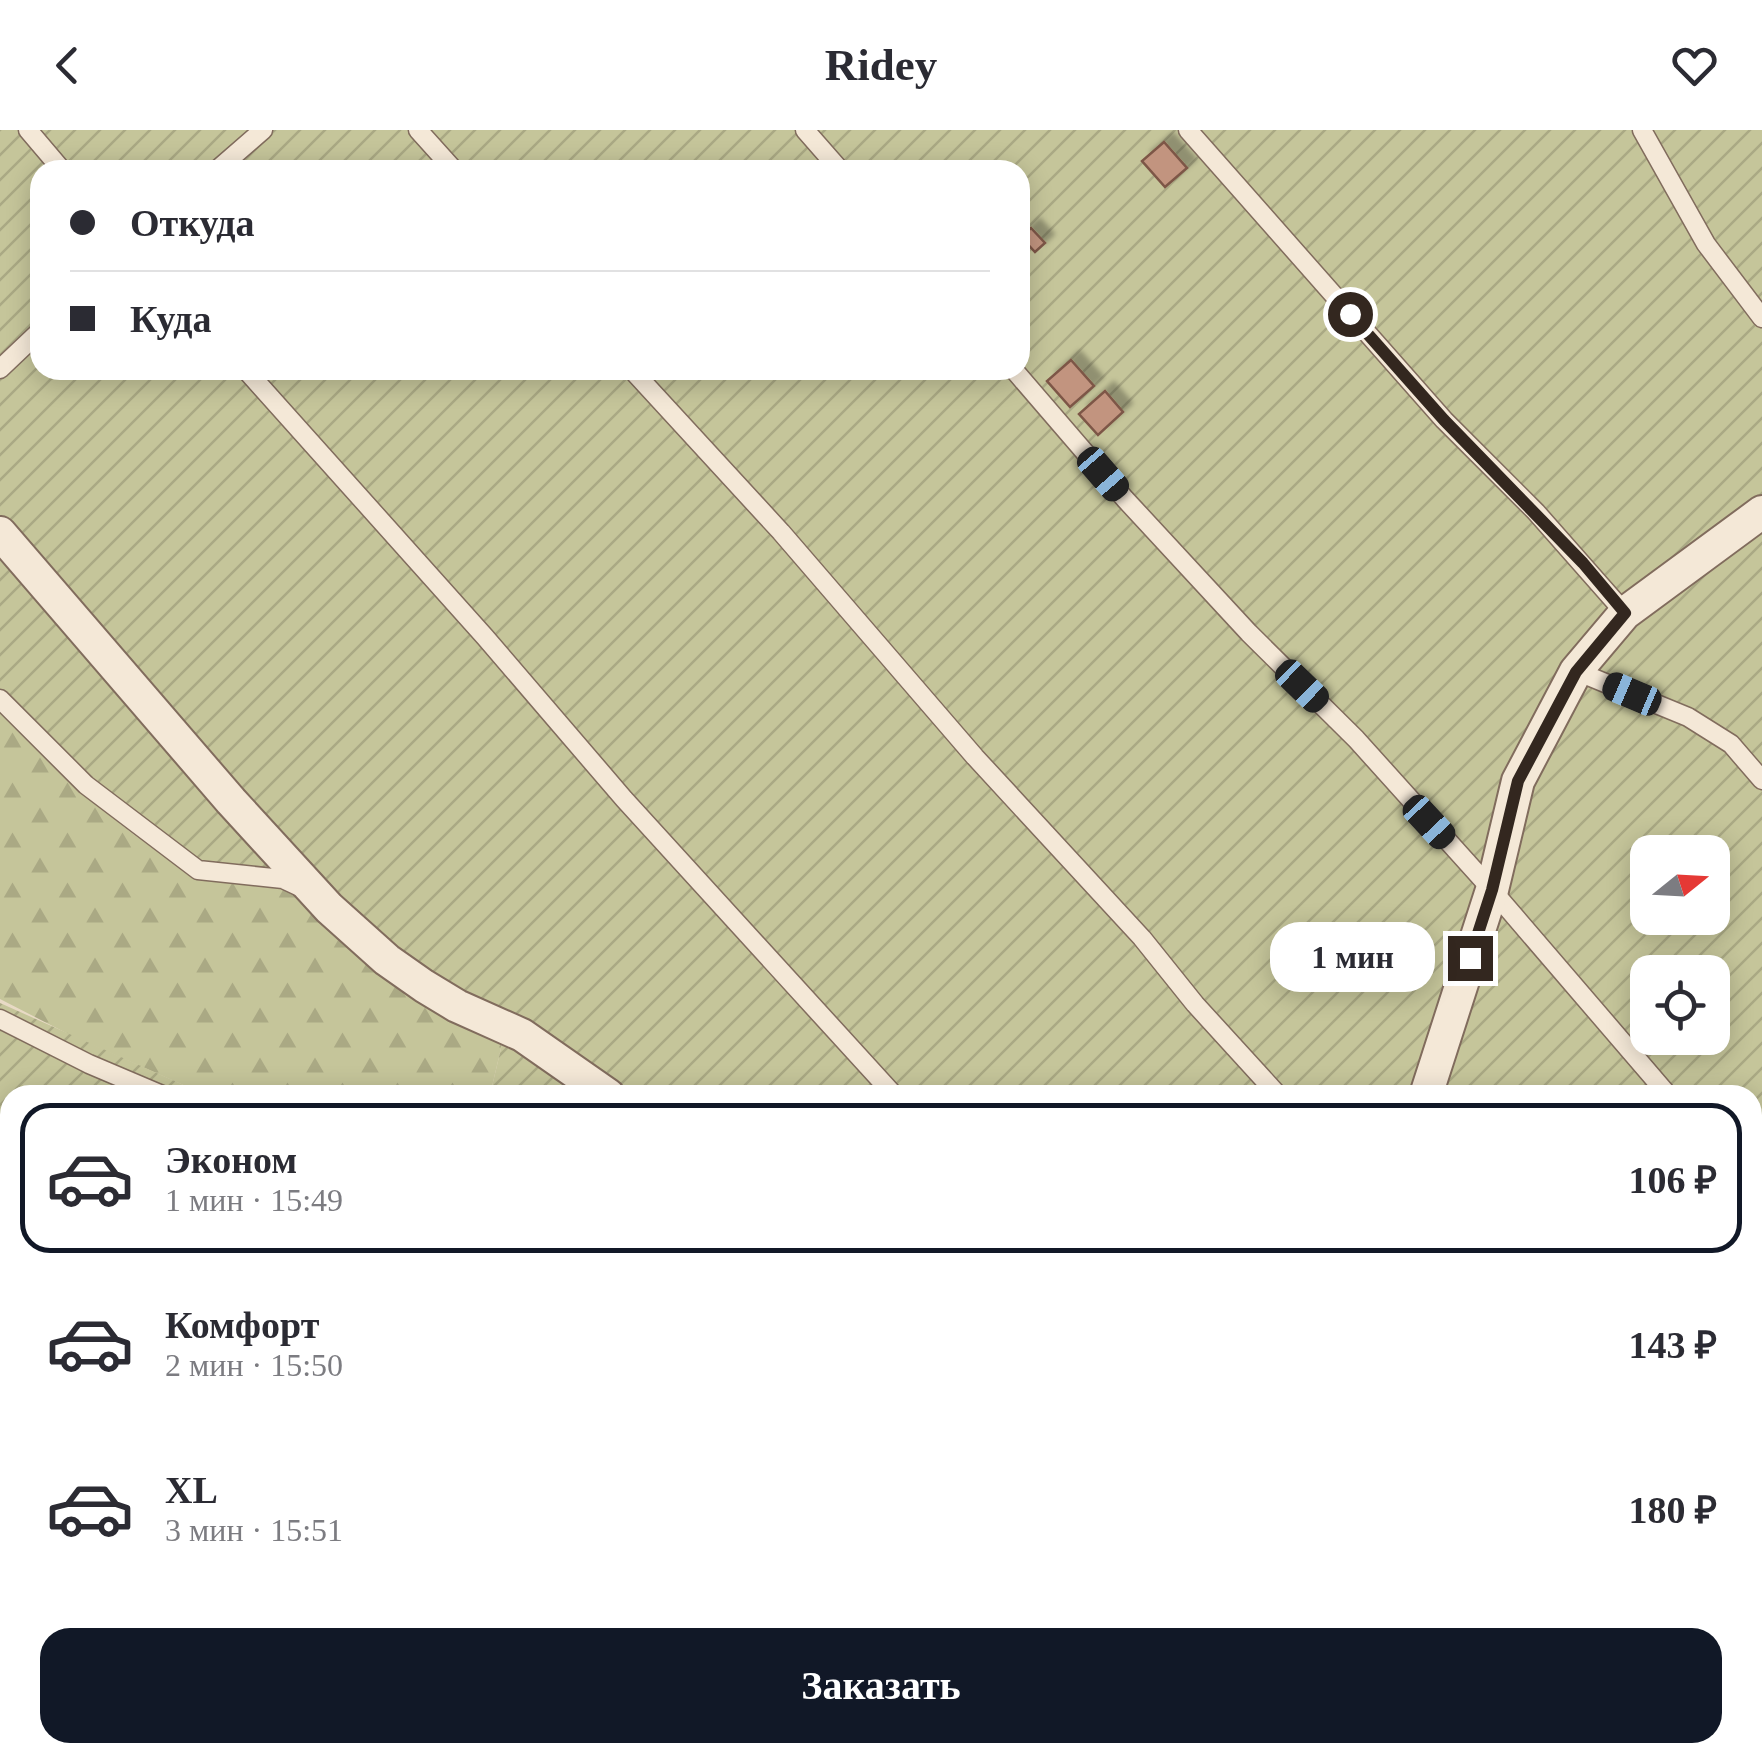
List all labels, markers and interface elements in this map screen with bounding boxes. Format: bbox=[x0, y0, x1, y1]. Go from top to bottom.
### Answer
icon: back bbox=[40, 38, 95, 93]
icon: heart bbox=[1667, 38, 1722, 93]
text: Ridey bbox=[825, 40, 937, 90]
text: Откуда bbox=[130, 202, 254, 244]
route start bbox=[1328, 292, 1373, 337]
text: Куда bbox=[130, 298, 211, 340]
car bbox=[1072, 442, 1134, 506]
car bbox=[1270, 654, 1334, 718]
car bbox=[1599, 668, 1665, 720]
car bbox=[1398, 790, 1460, 854]
north arrow bbox=[1630, 835, 1730, 935]
map controls bbox=[1630, 835, 1730, 1055]
callout: 1 мин bbox=[1270, 923, 1435, 993]
route end bbox=[1448, 936, 1493, 981]
text: 1 мин bbox=[1311, 939, 1394, 975]
button: locate bbox=[1630, 955, 1730, 1055]
icon: car bbox=[45, 1133, 135, 1223]
text: Эконом bbox=[165, 1139, 297, 1181]
text: 106 ₽ bbox=[1628, 1159, 1717, 1201]
text: 1 мин · 15:49 bbox=[165, 1182, 343, 1218]
icon: car bbox=[45, 1298, 135, 1388]
text: Комфорт bbox=[165, 1304, 319, 1346]
text: 143 ₽ bbox=[1628, 1324, 1717, 1366]
text: 2 мин · 15:50 bbox=[165, 1347, 343, 1383]
icon: car bbox=[45, 1463, 135, 1553]
text: XL bbox=[165, 1469, 218, 1511]
text: 180 ₽ bbox=[1628, 1489, 1717, 1531]
text: 3 мин · 15:51 bbox=[165, 1512, 343, 1548]
button: Заказать bbox=[40, 1628, 1722, 1743]

